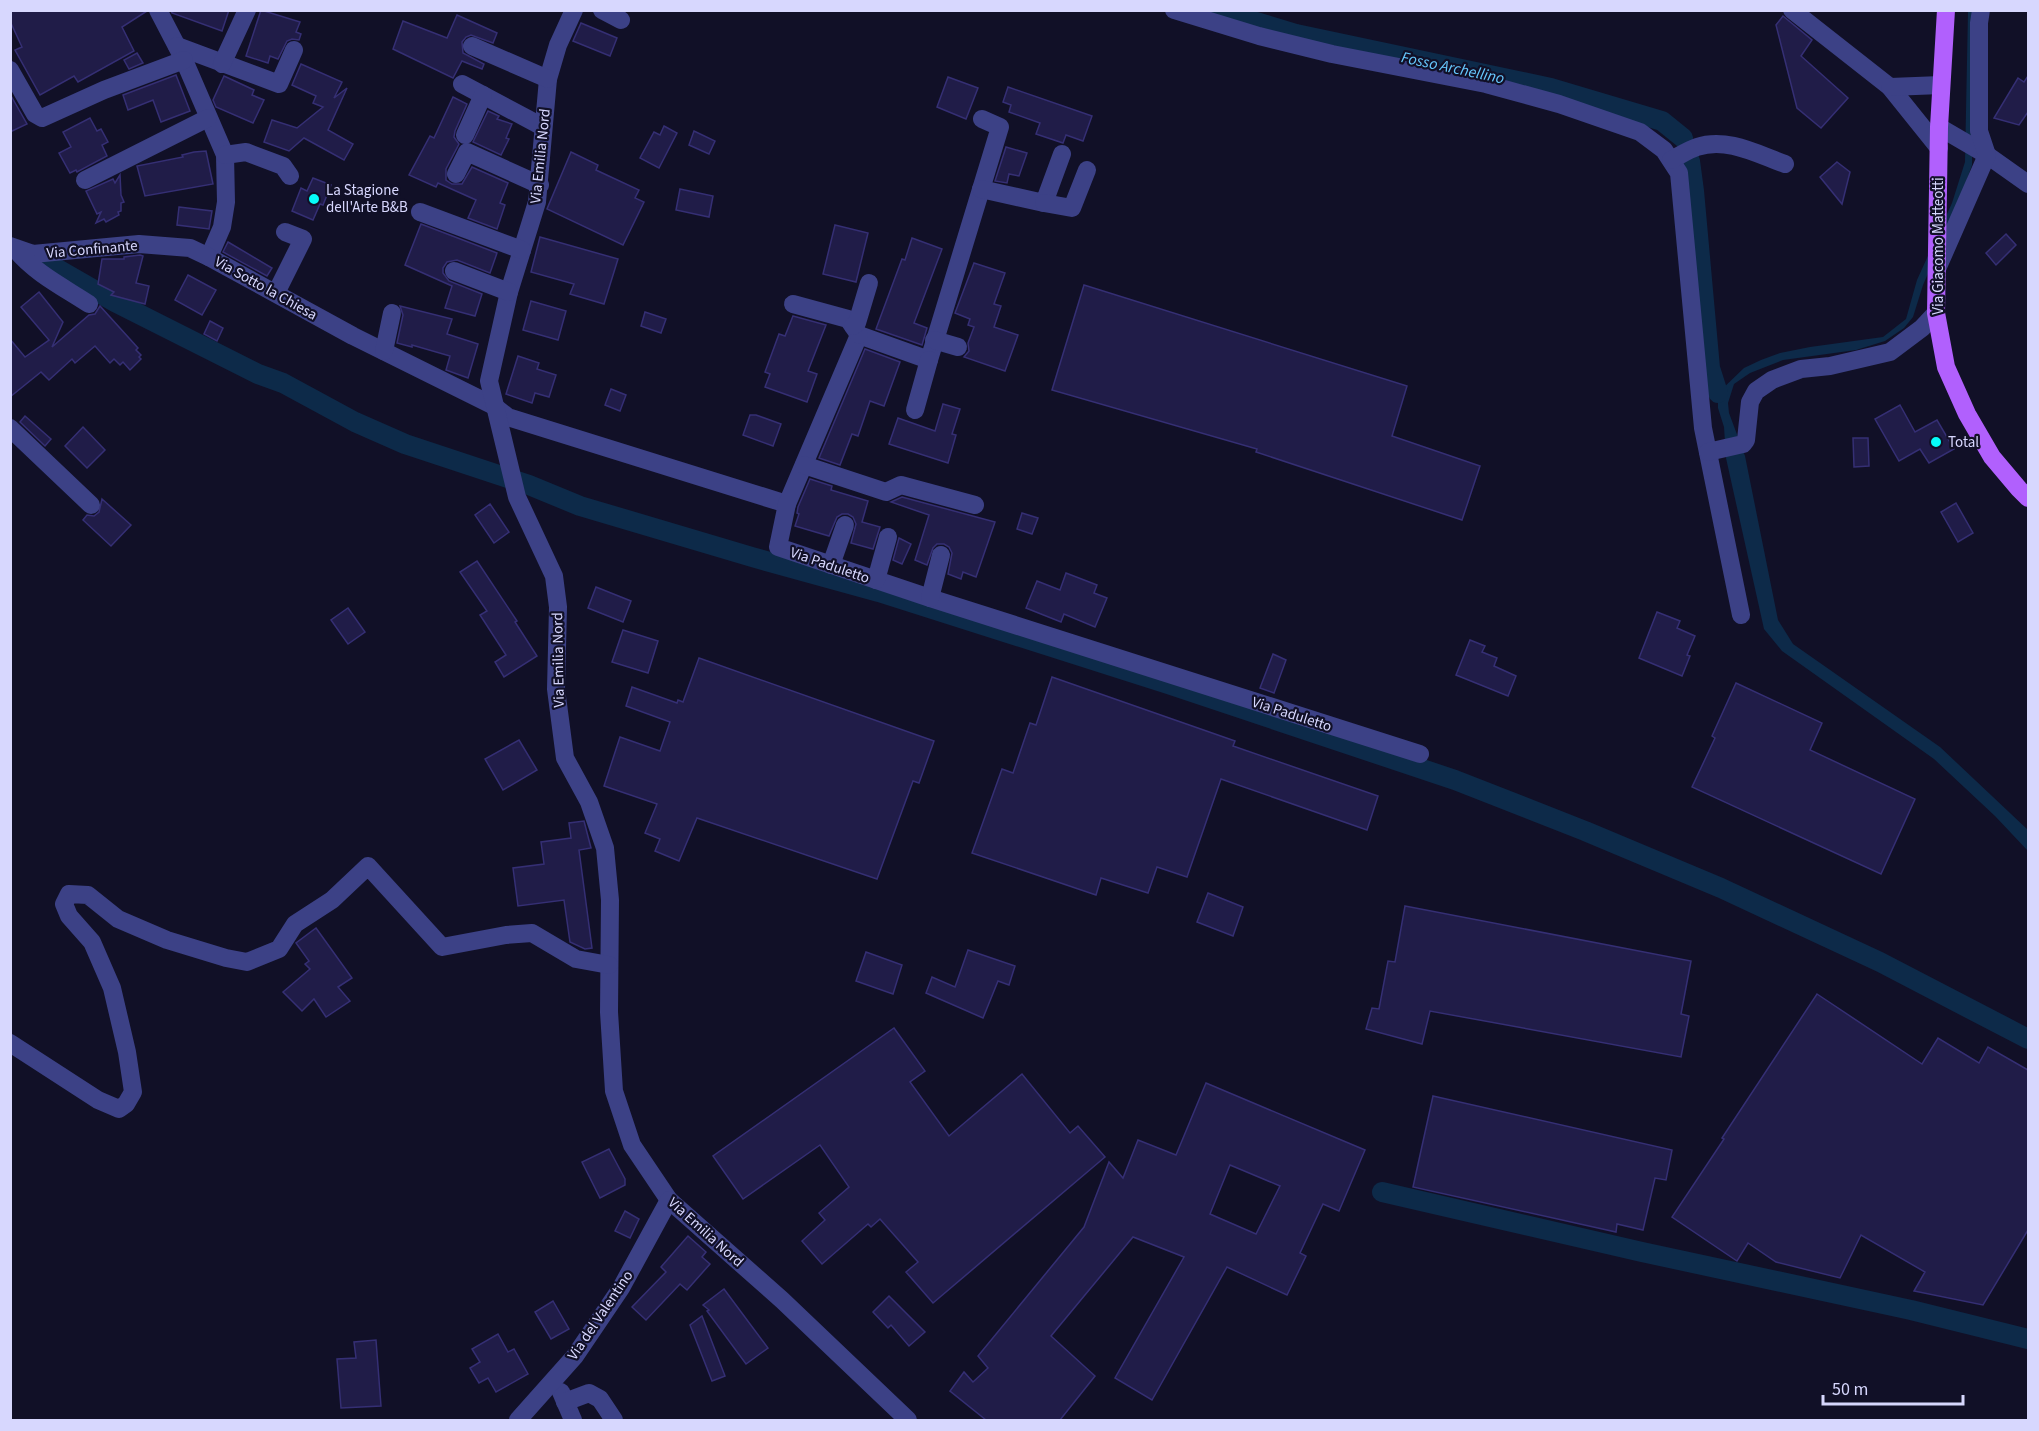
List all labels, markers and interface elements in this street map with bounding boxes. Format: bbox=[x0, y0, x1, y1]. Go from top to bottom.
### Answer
water label: Fosso Archellino bbox=[1399, 46, 1506, 90]
street label: Via Emilia Nord bbox=[525, 108, 556, 205]
street label: Via Giacomo Matteotti bbox=[1928, 177, 1949, 315]
place label: La Stagione dell'Arte B&B bbox=[326, 180, 408, 218]
marker: La Stagione dell'Arte B&B bbox=[307, 192, 321, 206]
street label: Via Confinante bbox=[46, 235, 138, 264]
street label: Via Sotto la Chiesa bbox=[210, 251, 321, 325]
place label: Total bbox=[1948, 432, 1979, 453]
marker: Total bbox=[1929, 435, 1943, 449]
street label: Via Paduletto bbox=[787, 542, 872, 589]
street label: Via Emilia Nord bbox=[547, 612, 570, 708]
street label: Via Paduletto bbox=[1249, 692, 1334, 737]
street label: Via Emilia Nord bbox=[663, 1193, 748, 1272]
street label: Via del Valentino bbox=[563, 1266, 638, 1364]
scale bar bbox=[1823, 1368, 1962, 1406]
text: 50 m bbox=[1832, 1377, 1868, 1402]

